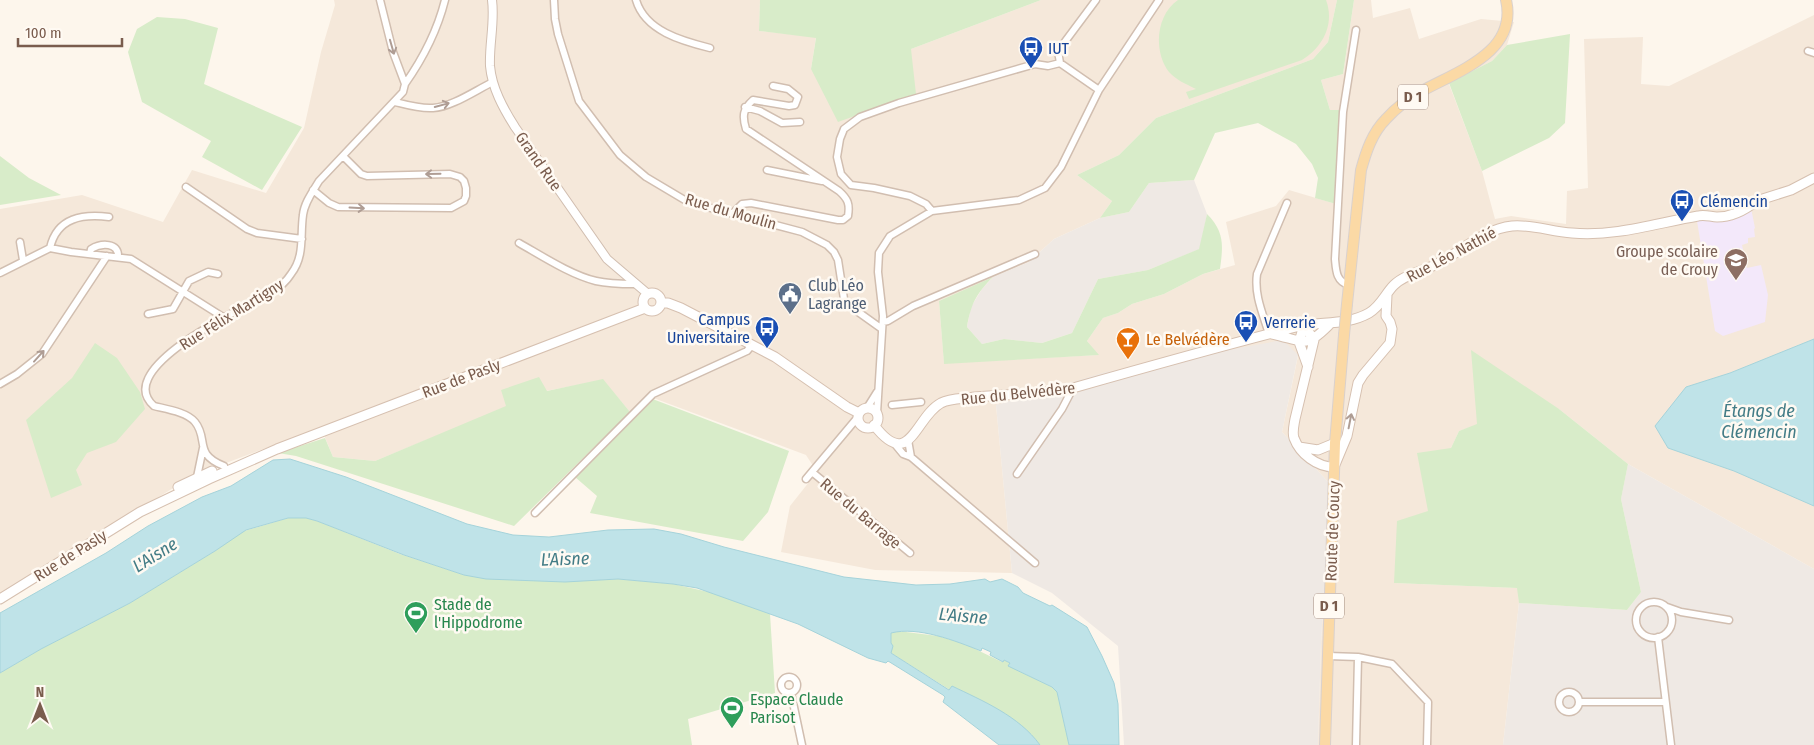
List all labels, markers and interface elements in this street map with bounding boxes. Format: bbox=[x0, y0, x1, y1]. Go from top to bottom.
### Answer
scale bar bbox=[18, 15, 121, 47]
text: 100 m bbox=[25, 24, 62, 42]
bus stop icon: IUT bbox=[1018, 35, 1044, 69]
one-way arrow bbox=[387, 39, 397, 55]
place label: IUT bbox=[1048, 39, 1070, 58]
road number: D 1 bbox=[1398, 84, 1428, 110]
one-way arrow bbox=[434, 100, 450, 110]
street label: Grand Rue bbox=[511, 128, 566, 195]
one-way arrow bbox=[426, 170, 442, 179]
bus stop icon: Clémencin bbox=[1669, 188, 1695, 222]
street label: Rue du Moulin bbox=[683, 189, 779, 234]
place label: Clémencin bbox=[1700, 192, 1768, 211]
one-way arrow bbox=[349, 203, 365, 212]
street label: Rue Léo Nathié bbox=[1403, 223, 1499, 286]
place label: Groupe scolaire de Crouy bbox=[1616, 242, 1719, 279]
school or university icon: Groupe scolaire de Crouy bbox=[1723, 247, 1749, 281]
street label: Rue Félix Martigny bbox=[176, 274, 288, 354]
place label: Club Léo Lagrange bbox=[808, 276, 867, 313]
public building icon: Club Léo Lagrange bbox=[777, 281, 803, 315]
bus stop icon: Verrerie bbox=[1233, 309, 1259, 343]
place label: Campus Universitaire bbox=[667, 310, 750, 347]
place label: Verrerie bbox=[1264, 313, 1316, 332]
bus stop icon: Campus Universitaire bbox=[754, 315, 780, 349]
bar icon: Le Belvédère bbox=[1115, 326, 1141, 360]
place label: Le Belvédère bbox=[1146, 330, 1230, 349]
one-way arrow bbox=[34, 349, 45, 362]
street label: Rue de Pasly bbox=[419, 355, 504, 402]
street label: Rue du Belvédère bbox=[960, 378, 1076, 409]
water label: Étangs de Clémencin bbox=[1721, 400, 1797, 443]
one-way arrow bbox=[1346, 413, 1355, 429]
street label: Rue du Barrage bbox=[816, 474, 905, 553]
street label: Route de Coucy bbox=[1321, 479, 1344, 582]
street label: Rue de Pasly bbox=[30, 525, 111, 585]
water label: L'Aisne bbox=[129, 533, 182, 577]
water label: L'Aisne bbox=[540, 547, 590, 571]
road number: D 1 bbox=[1314, 594, 1344, 618]
place label: Stade de l'Hippodrome bbox=[434, 595, 523, 632]
sports icon: Stade de l'Hippodrome bbox=[403, 600, 429, 634]
water label: L'Aisne bbox=[938, 603, 989, 629]
north arrow bbox=[15, 680, 65, 730]
text: N bbox=[36, 684, 44, 701]
place label: Espace Claude Parisot bbox=[750, 690, 844, 727]
sports icon: Espace Claude Parisot bbox=[719, 695, 745, 729]

